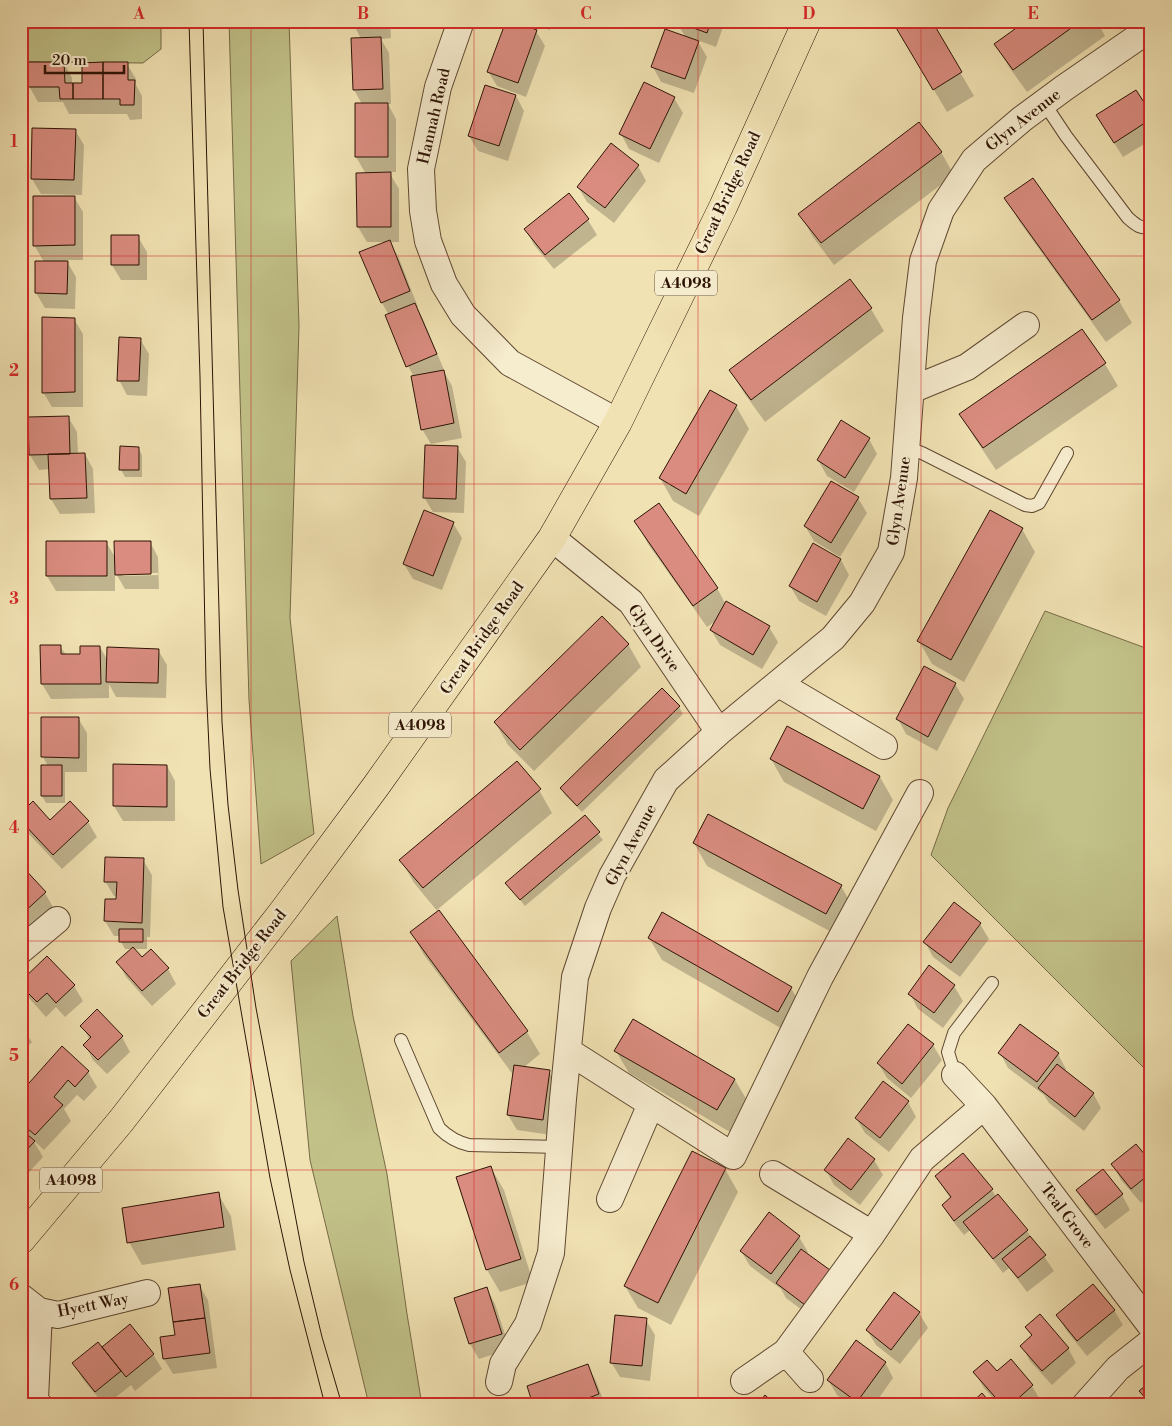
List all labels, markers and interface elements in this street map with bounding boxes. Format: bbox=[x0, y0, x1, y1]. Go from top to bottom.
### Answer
text: A bbox=[132, 4, 145, 24]
text: B bbox=[357, 4, 369, 24]
text: C bbox=[580, 4, 592, 24]
text: D bbox=[803, 4, 816, 24]
text: E bbox=[1027, 4, 1039, 24]
scale bar bbox=[45, 42, 124, 74]
text: 20 m bbox=[52, 51, 87, 70]
street label: Hannah Road bbox=[413, 66, 455, 166]
street label: Glyn Avenue bbox=[981, 84, 1065, 156]
street label: Great Bridge Road bbox=[691, 128, 765, 258]
text: 1 bbox=[10, 132, 18, 152]
road number: A4098 bbox=[655, 270, 717, 296]
text: 2 bbox=[9, 361, 19, 381]
street label: Glyn Avenue bbox=[883, 455, 915, 547]
street label: Great Bridge Road bbox=[436, 578, 528, 698]
text: 3 bbox=[9, 589, 19, 609]
street label: Glyn Drive bbox=[623, 600, 685, 676]
road number: A4098 bbox=[389, 712, 451, 738]
street label: Glyn Avenue bbox=[601, 801, 661, 889]
text: 4 bbox=[9, 818, 20, 838]
street label: Great Bridge Road bbox=[193, 905, 291, 1023]
text: 5 bbox=[9, 1046, 19, 1066]
road number: A4098 bbox=[40, 1168, 102, 1192]
street label: Teal Grove bbox=[1036, 1179, 1098, 1253]
text: 6 bbox=[9, 1275, 19, 1295]
street label: Hyett Way bbox=[56, 1288, 130, 1322]

